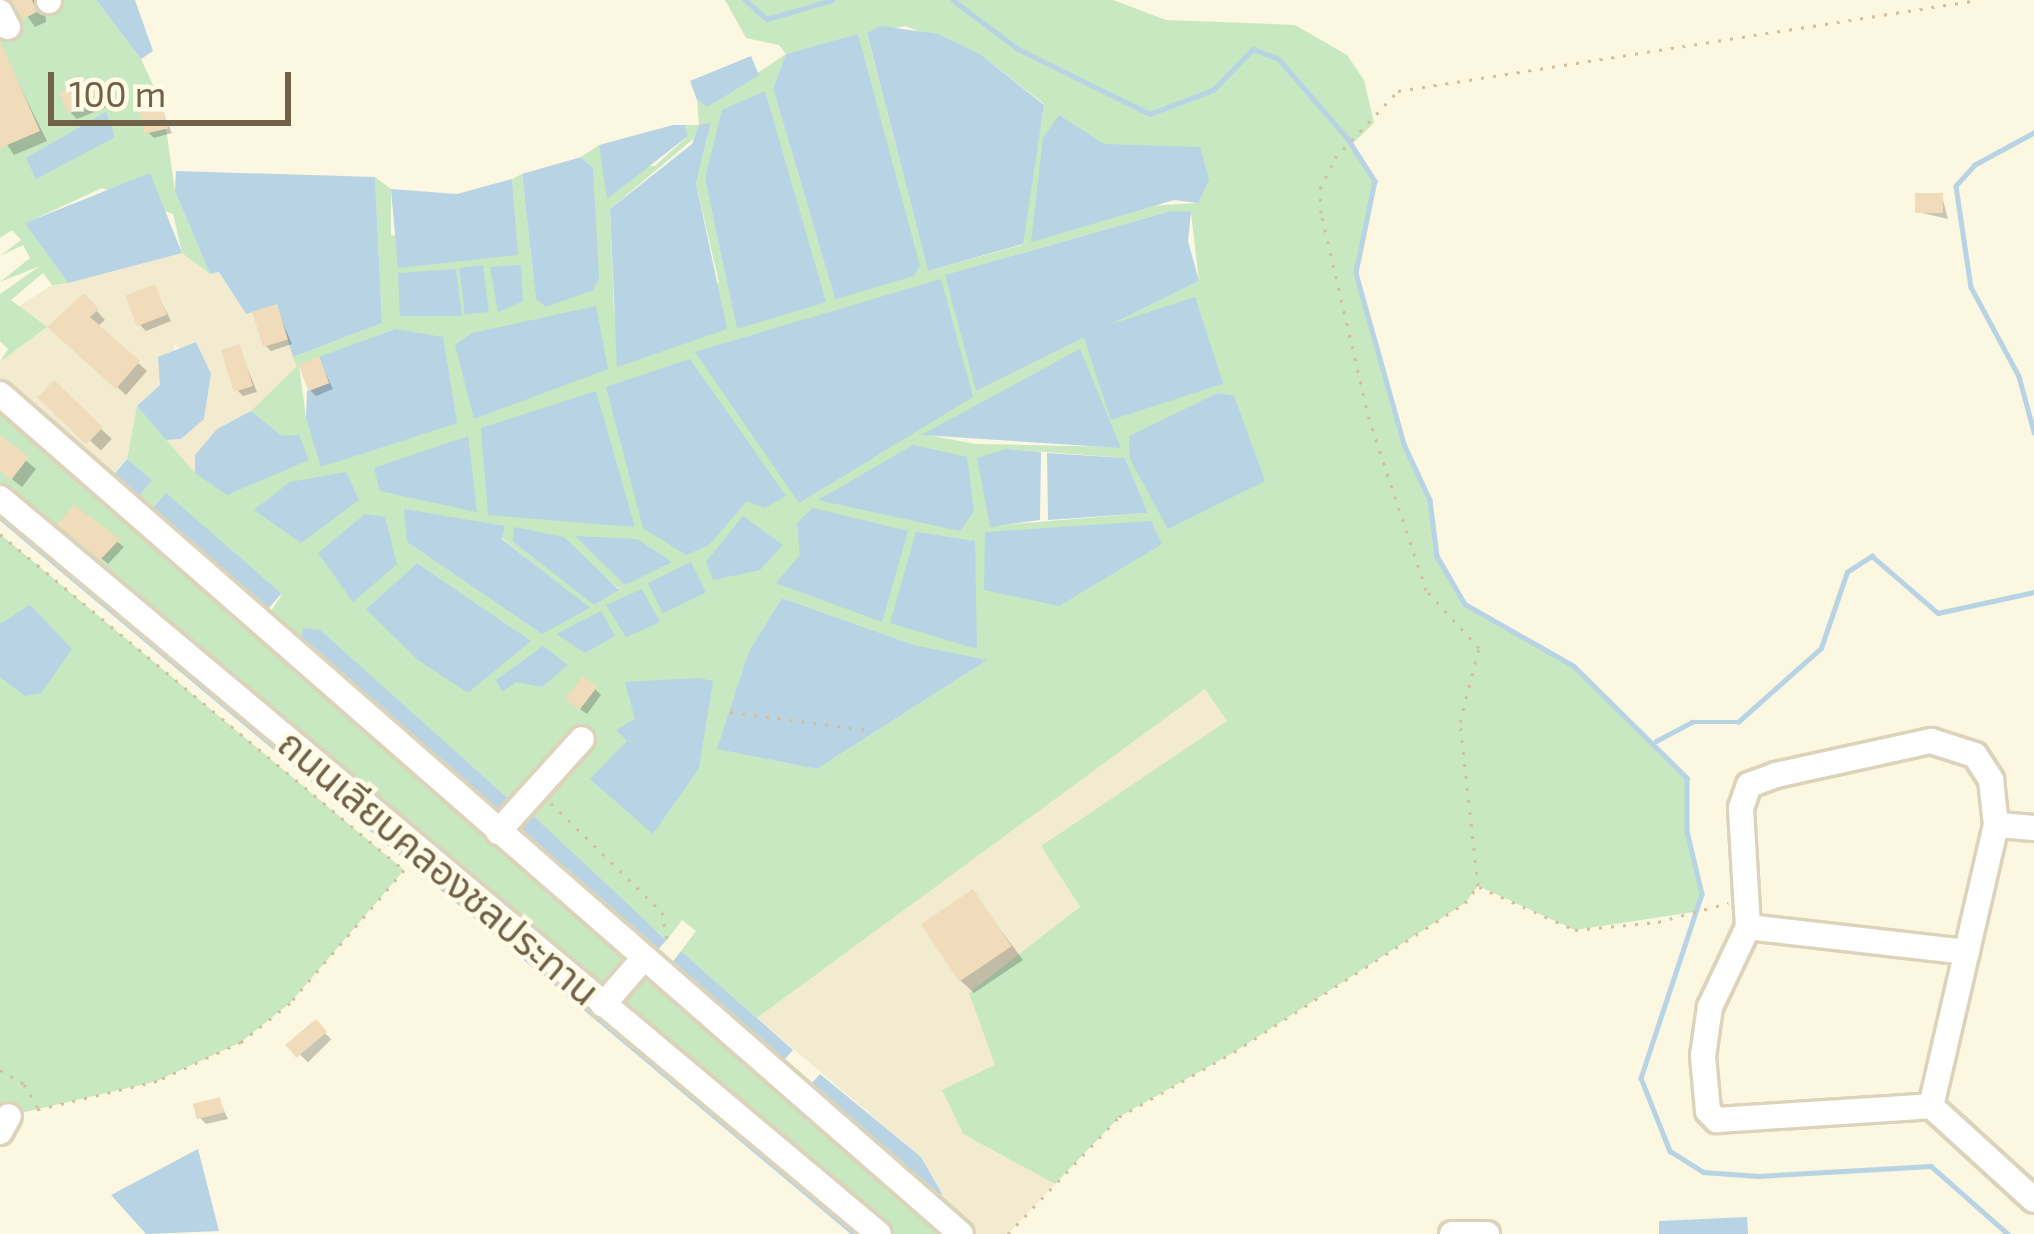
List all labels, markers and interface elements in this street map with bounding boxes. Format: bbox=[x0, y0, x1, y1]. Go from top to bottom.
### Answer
scale bar bbox=[54, 48, 297, 122]
text: 100 m bbox=[69, 71, 166, 114]
street label: ถนนเลียบคลองชลประทาน bbox=[269, 719, 609, 1015]

